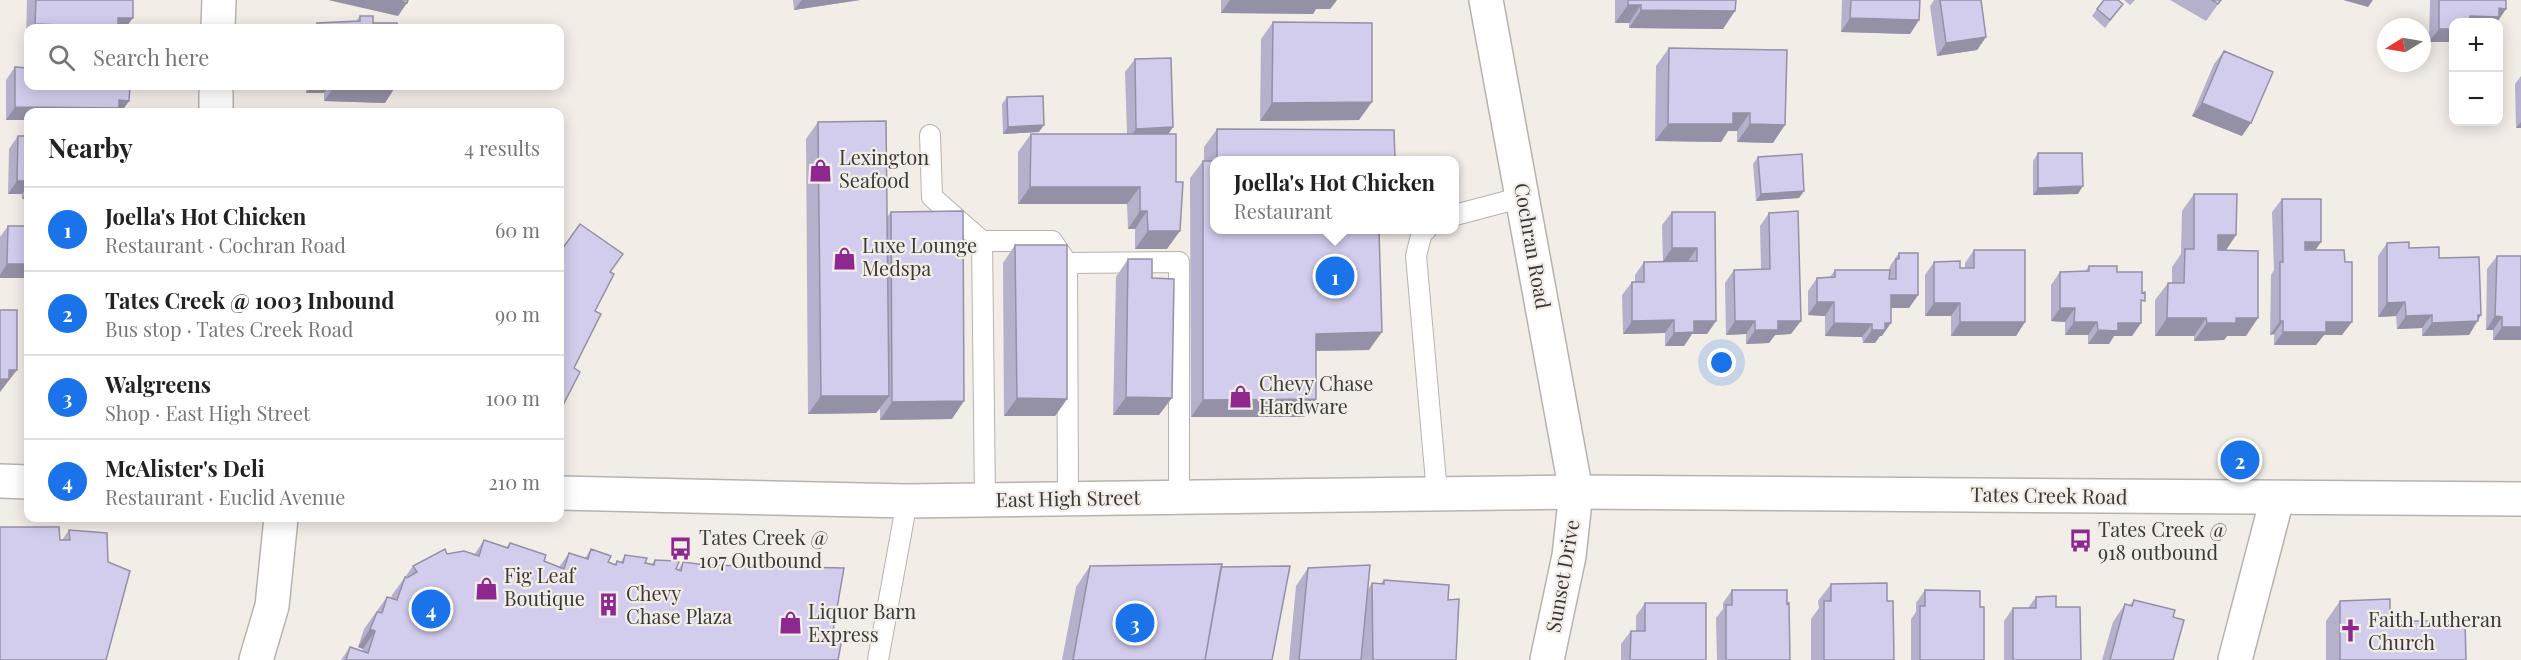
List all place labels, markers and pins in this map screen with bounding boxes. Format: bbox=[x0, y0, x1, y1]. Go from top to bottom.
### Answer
place label: Lexington Seafood bbox=[839, 143, 929, 193]
shop icon: Lexington Seafood bbox=[808, 157, 834, 183]
place label: Luxe Lounge Medspa bbox=[862, 231, 977, 281]
shop icon: Luxe Lounge Medspa bbox=[831, 245, 857, 271]
pin: 1 bbox=[1316, 254, 1354, 298]
place label: Chevy Chase Hardware bbox=[1259, 369, 1373, 419]
shop icon: Chevy Chase Hardware bbox=[1228, 383, 1254, 409]
pin: 2 bbox=[2220, 438, 2260, 482]
place label: Tates Creek @ 918 outbound bbox=[2098, 515, 2227, 565]
place label: Tates Creek @ 107 Outbound bbox=[699, 523, 828, 573]
bus stop icon: Tates Creek @ 918 outbound bbox=[2067, 528, 2093, 554]
bus stop icon: Tates Creek @ 107 Outbound bbox=[668, 536, 694, 562]
place label: Fig Leaf Boutique bbox=[504, 561, 585, 611]
shop icon: Fig Leaf Boutique bbox=[473, 575, 499, 601]
place label: Chevy Chase Plaza bbox=[626, 579, 732, 629]
pin: 4 bbox=[412, 586, 450, 632]
building icon: Chevy Chase Plaza bbox=[595, 592, 621, 618]
place label: Liquor Barn Express bbox=[808, 597, 916, 647]
pin: 3 bbox=[1116, 600, 1154, 646]
place label: Faith Lutheran Church bbox=[2368, 605, 2502, 655]
shop icon: Liquor Barn Express bbox=[777, 610, 803, 636]
church icon: Faith Lutheran Church bbox=[2337, 618, 2363, 644]

